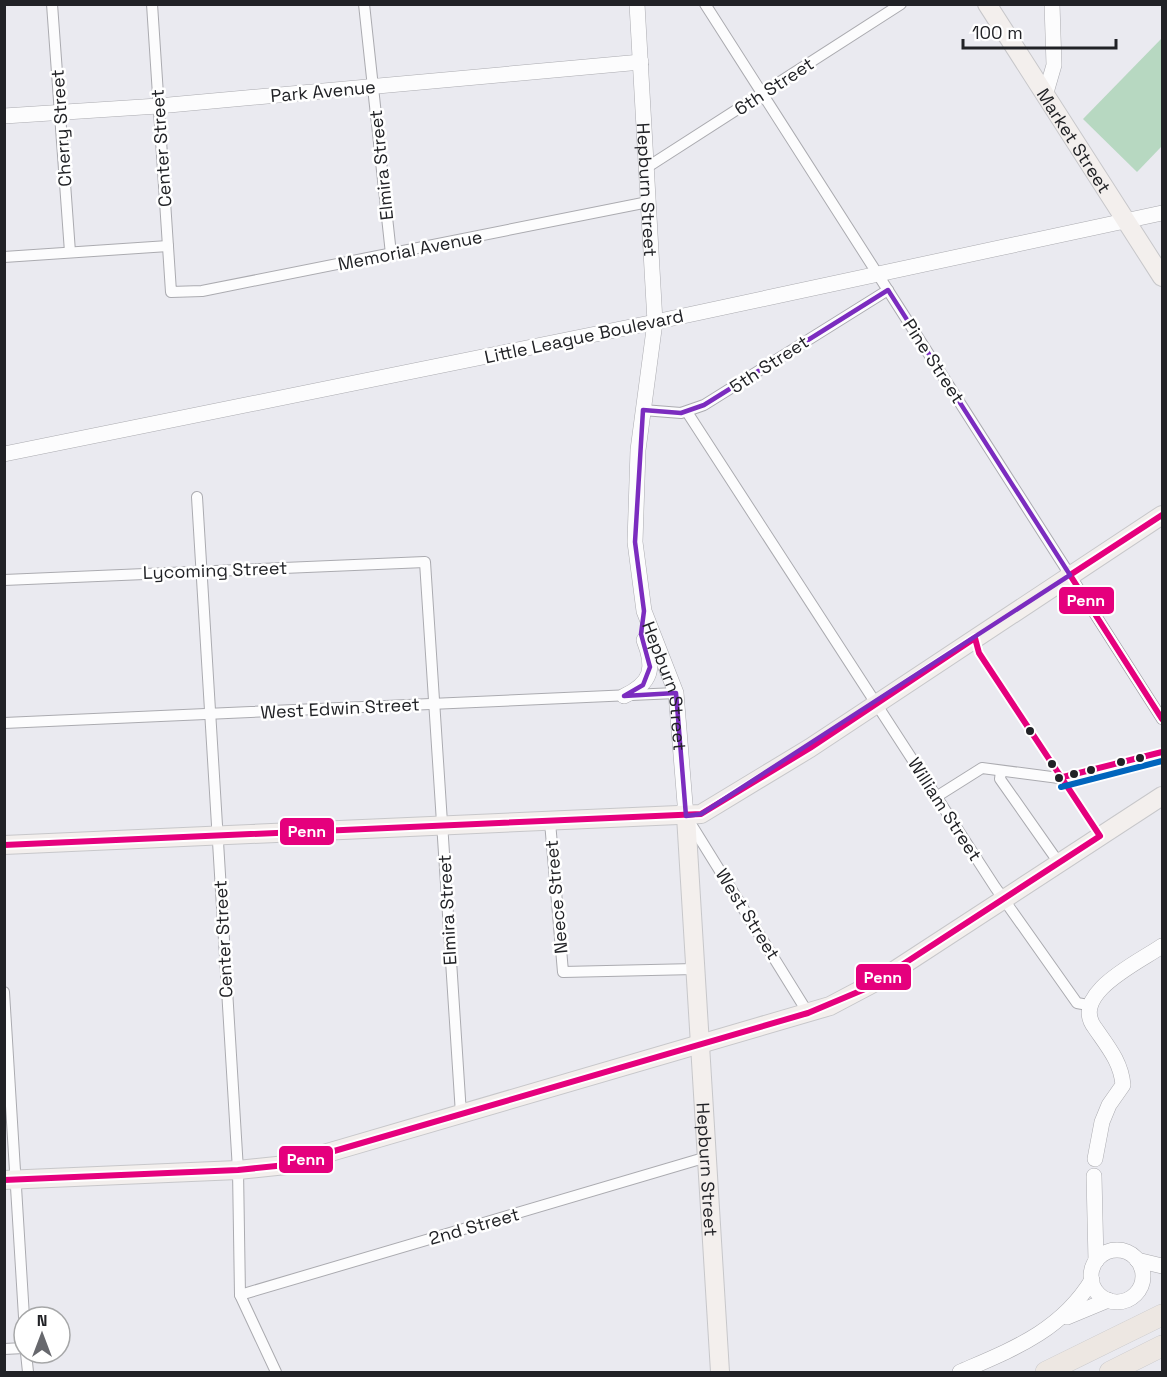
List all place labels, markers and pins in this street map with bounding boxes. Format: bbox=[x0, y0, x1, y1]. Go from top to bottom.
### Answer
unlabelled marker bbox=[1024, 725, 1036, 737]
unlabelled marker bbox=[1134, 752, 1146, 764]
unlabelled marker bbox=[1115, 756, 1127, 768]
unlabelled marker bbox=[1046, 758, 1058, 770]
unlabelled marker bbox=[1085, 764, 1097, 776]
unlabelled marker bbox=[1068, 768, 1080, 780]
unlabelled marker bbox=[1053, 772, 1065, 784]

